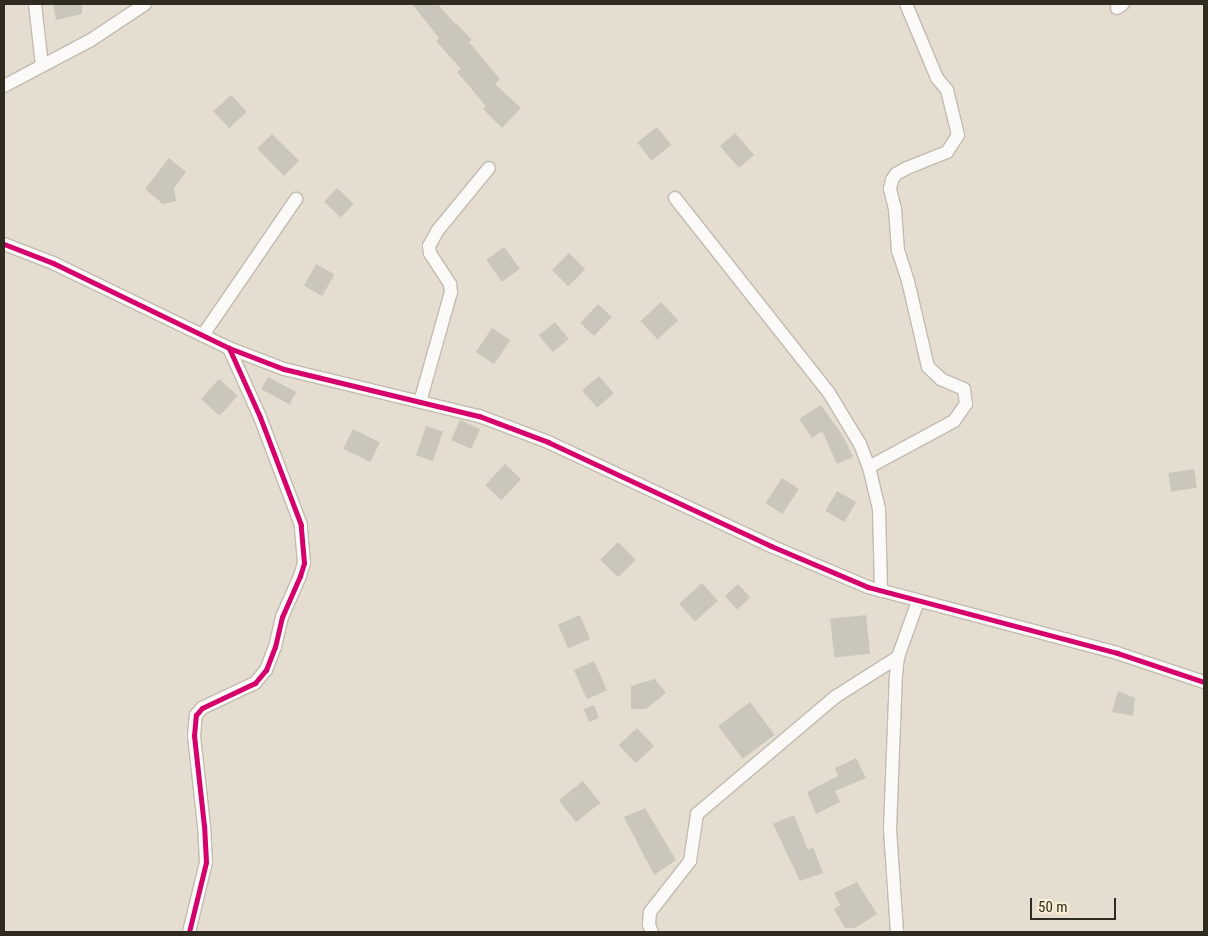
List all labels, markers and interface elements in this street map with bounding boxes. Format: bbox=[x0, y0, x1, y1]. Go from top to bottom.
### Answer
scale bar bbox=[1033, 888, 1119, 920]
text: 50 m bbox=[1038, 898, 1068, 916]

